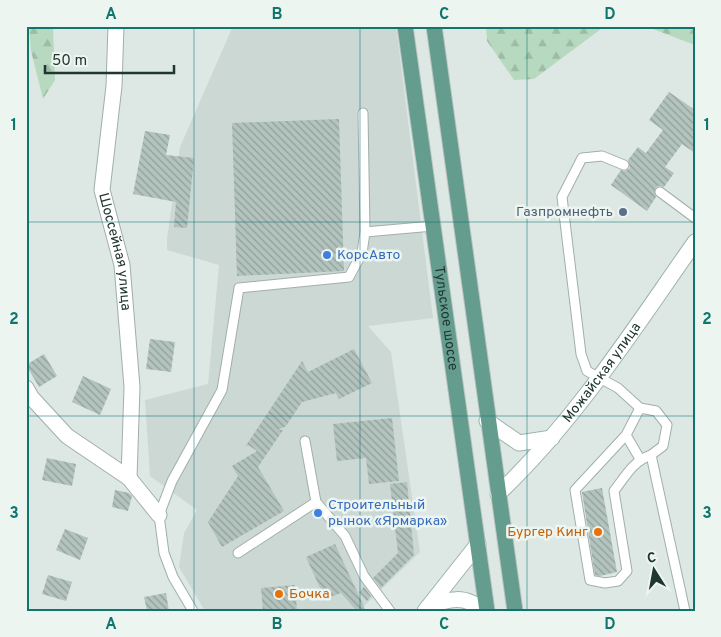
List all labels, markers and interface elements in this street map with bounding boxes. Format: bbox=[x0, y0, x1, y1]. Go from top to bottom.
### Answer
text: A bbox=[105, 5, 117, 25]
text: B bbox=[271, 5, 283, 25]
text: C bbox=[439, 5, 449, 25]
text: D bbox=[604, 5, 616, 25]
scale bar bbox=[45, 42, 174, 74]
text: 50 m bbox=[52, 52, 87, 71]
text: 1 bbox=[11, 116, 17, 136]
text: 1 bbox=[704, 116, 710, 136]
street label: Шоссейная улица bbox=[95, 191, 134, 311]
place label: Газпромнефть bbox=[516, 204, 613, 221]
marker: Газпромнефть bbox=[617, 206, 629, 218]
place label: КорсАвто bbox=[337, 247, 401, 264]
marker: КорсАвто bbox=[321, 249, 333, 261]
street label: Тульское шоссе bbox=[430, 265, 462, 372]
text: 2 bbox=[9, 310, 19, 330]
text: 2 bbox=[702, 310, 712, 330]
street label: Можайская улица bbox=[559, 319, 645, 426]
place label: Строительный рынок «Ярмарка» bbox=[328, 497, 447, 530]
text: 3 bbox=[9, 504, 19, 524]
text: 3 bbox=[702, 504, 712, 524]
marker: Строительный рынок «Ярмарка» bbox=[312, 507, 324, 519]
place label: Бургер Кинг bbox=[507, 524, 588, 541]
marker: Бургер Кинг bbox=[592, 526, 604, 538]
north arrow bbox=[628, 544, 678, 594]
text: С bbox=[646, 550, 658, 568]
place label: Бочка bbox=[289, 586, 330, 603]
marker: Бочка bbox=[273, 588, 285, 600]
text: A bbox=[105, 615, 117, 635]
text: B bbox=[271, 615, 283, 635]
text: C bbox=[439, 615, 449, 635]
text: D bbox=[604, 615, 616, 635]

